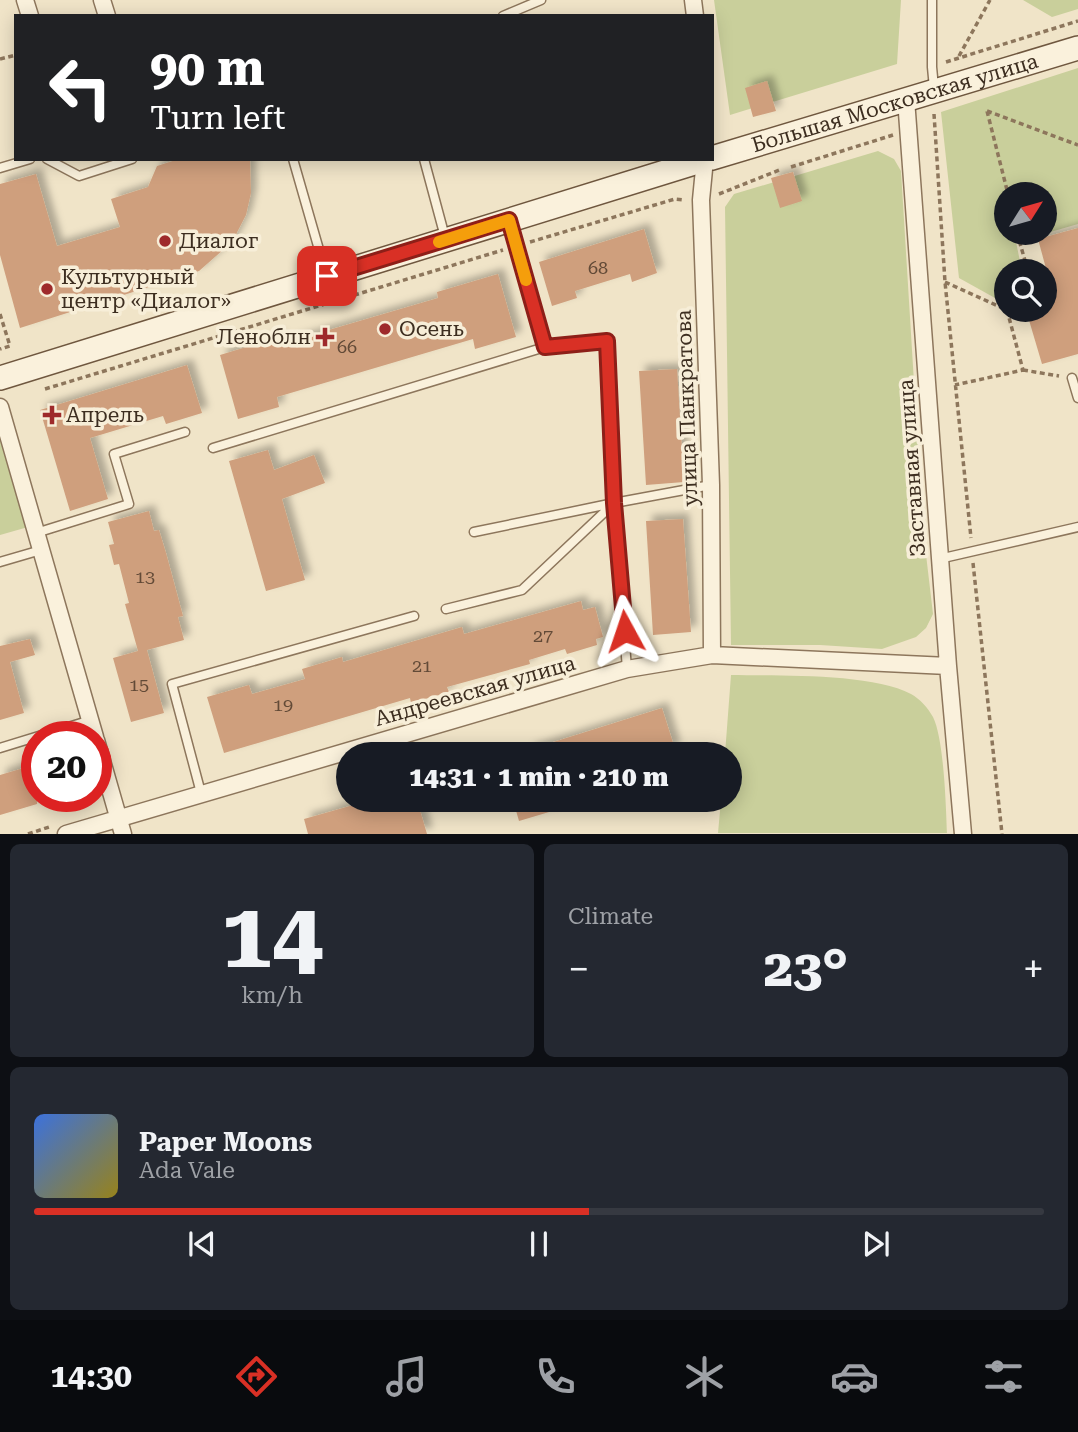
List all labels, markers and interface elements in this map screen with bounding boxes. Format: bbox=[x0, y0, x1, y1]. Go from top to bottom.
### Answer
text: 90 m bbox=[150, 40, 265, 97]
icon: left bbox=[35, 42, 126, 133]
street label: Большая Московская улица bbox=[749, 49, 1042, 157]
text: Turn left bbox=[150, 99, 285, 137]
north arrow bbox=[994, 182, 1057, 245]
map controls bbox=[994, 182, 1057, 322]
place label: Диалог bbox=[179, 229, 259, 253]
marker: Диалог bbox=[157, 233, 173, 249]
pin bbox=[297, 246, 357, 306]
icon: arrive bbox=[308, 257, 346, 295]
house number: 68 bbox=[588, 257, 608, 278]
button: search bbox=[994, 259, 1057, 322]
place label: Культурный центр «Диалог» bbox=[61, 265, 231, 313]
marker: Культурный центр «Диалог» bbox=[39, 281, 55, 297]
street label: улица Панкратова bbox=[672, 309, 702, 507]
place label: Осень bbox=[399, 317, 464, 341]
marker: Осень bbox=[377, 321, 393, 337]
place label: Леноблн bbox=[217, 325, 311, 349]
marker: Леноблн bbox=[317, 329, 333, 345]
house number: 66 bbox=[337, 336, 357, 357]
street label: Заставная улица bbox=[894, 378, 930, 558]
place label: Апрель bbox=[66, 403, 144, 427]
marker: Апрель bbox=[44, 407, 60, 423]
house number: 13 bbox=[135, 566, 155, 587]
position arrow bbox=[588, 594, 662, 668]
house number: 27 bbox=[533, 625, 553, 646]
street label: Андреевская улица bbox=[372, 651, 579, 731]
house number: 21 bbox=[412, 655, 432, 676]
house number: 15 bbox=[129, 674, 149, 695]
house number: 19 bbox=[273, 694, 293, 715]
speed limit sign: 20 bbox=[21, 721, 112, 812]
text: 14:31 · 1 min · 210 m bbox=[409, 762, 669, 792]
text: 14 bbox=[221, 883, 323, 989]
text: Climate bbox=[568, 903, 653, 930]
text: 23° bbox=[764, 938, 848, 999]
text: − bbox=[568, 947, 589, 991]
text: + bbox=[1023, 947, 1044, 991]
text: km/h bbox=[241, 982, 303, 1009]
text: Paper Moons bbox=[139, 1127, 312, 1157]
text: Ada Vale bbox=[139, 1157, 235, 1184]
icon: previous bbox=[183, 1225, 221, 1263]
icon: pause bbox=[520, 1225, 558, 1263]
icon: next bbox=[857, 1225, 895, 1263]
icon: directions bbox=[232, 1352, 281, 1401]
icon: music bbox=[382, 1352, 431, 1401]
icon: phone bbox=[531, 1352, 580, 1401]
icon: climate bbox=[680, 1352, 729, 1401]
icon: car bbox=[830, 1352, 879, 1401]
icon: filters bbox=[979, 1352, 1028, 1401]
text: 14:30 bbox=[50, 1357, 132, 1395]

